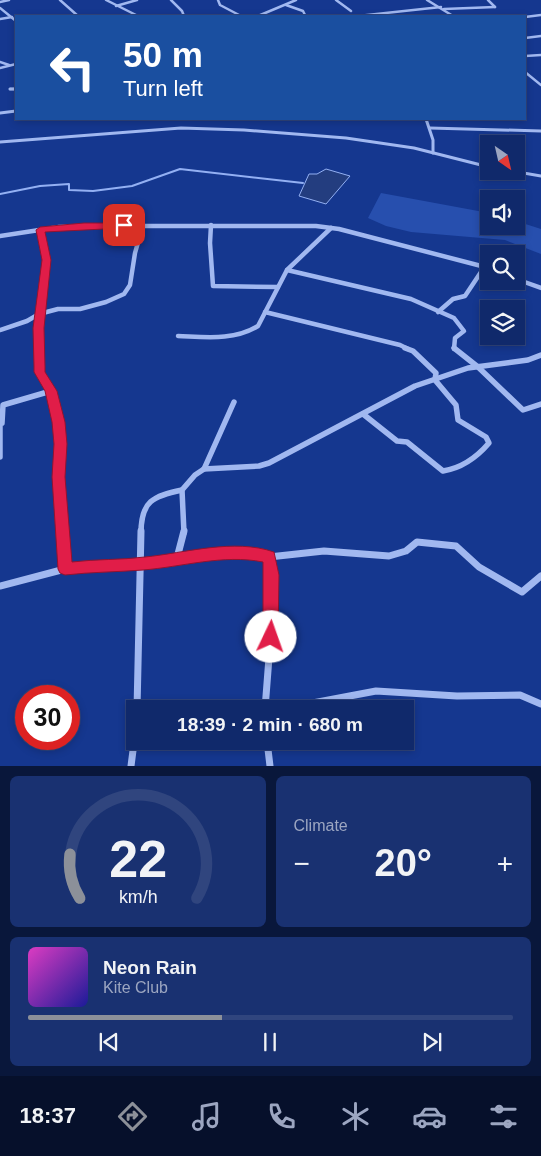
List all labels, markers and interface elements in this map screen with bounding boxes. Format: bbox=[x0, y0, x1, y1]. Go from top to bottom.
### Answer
icon: left bbox=[40, 35, 105, 100]
text: 50 m bbox=[123, 35, 203, 74]
text: Turn left bbox=[123, 76, 203, 101]
north arrow bbox=[480, 135, 525, 180]
map controls bbox=[480, 135, 525, 345]
button: sound bbox=[480, 190, 525, 235]
pin bbox=[103, 204, 145, 246]
icon: arrive bbox=[110, 211, 138, 239]
button: search bbox=[480, 245, 525, 290]
button: layers bbox=[480, 300, 525, 345]
position arrow bbox=[244, 610, 296, 662]
speed limit sign: 30 bbox=[15, 685, 80, 750]
text: 18:39 · 2 min · 680 m bbox=[177, 714, 363, 735]
text: Climate bbox=[294, 817, 348, 834]
text: 22 bbox=[109, 830, 167, 888]
text: 20° bbox=[375, 842, 432, 884]
text: − bbox=[294, 848, 310, 879]
text: + bbox=[497, 848, 513, 879]
text: km/h bbox=[118, 887, 157, 907]
text: Neon Rain bbox=[103, 957, 197, 978]
text: Kite Club bbox=[103, 979, 168, 996]
icon: previous bbox=[95, 1028, 123, 1056]
icon: pause bbox=[256, 1028, 284, 1056]
icon: next bbox=[418, 1028, 446, 1056]
icon: directions bbox=[115, 1099, 150, 1134]
icon: music bbox=[189, 1099, 224, 1134]
icon: phone bbox=[264, 1099, 299, 1134]
icon: climate bbox=[338, 1099, 373, 1134]
icon: car bbox=[412, 1099, 447, 1134]
icon: filters bbox=[486, 1099, 521, 1134]
text: 18:37 bbox=[20, 1103, 76, 1128]

